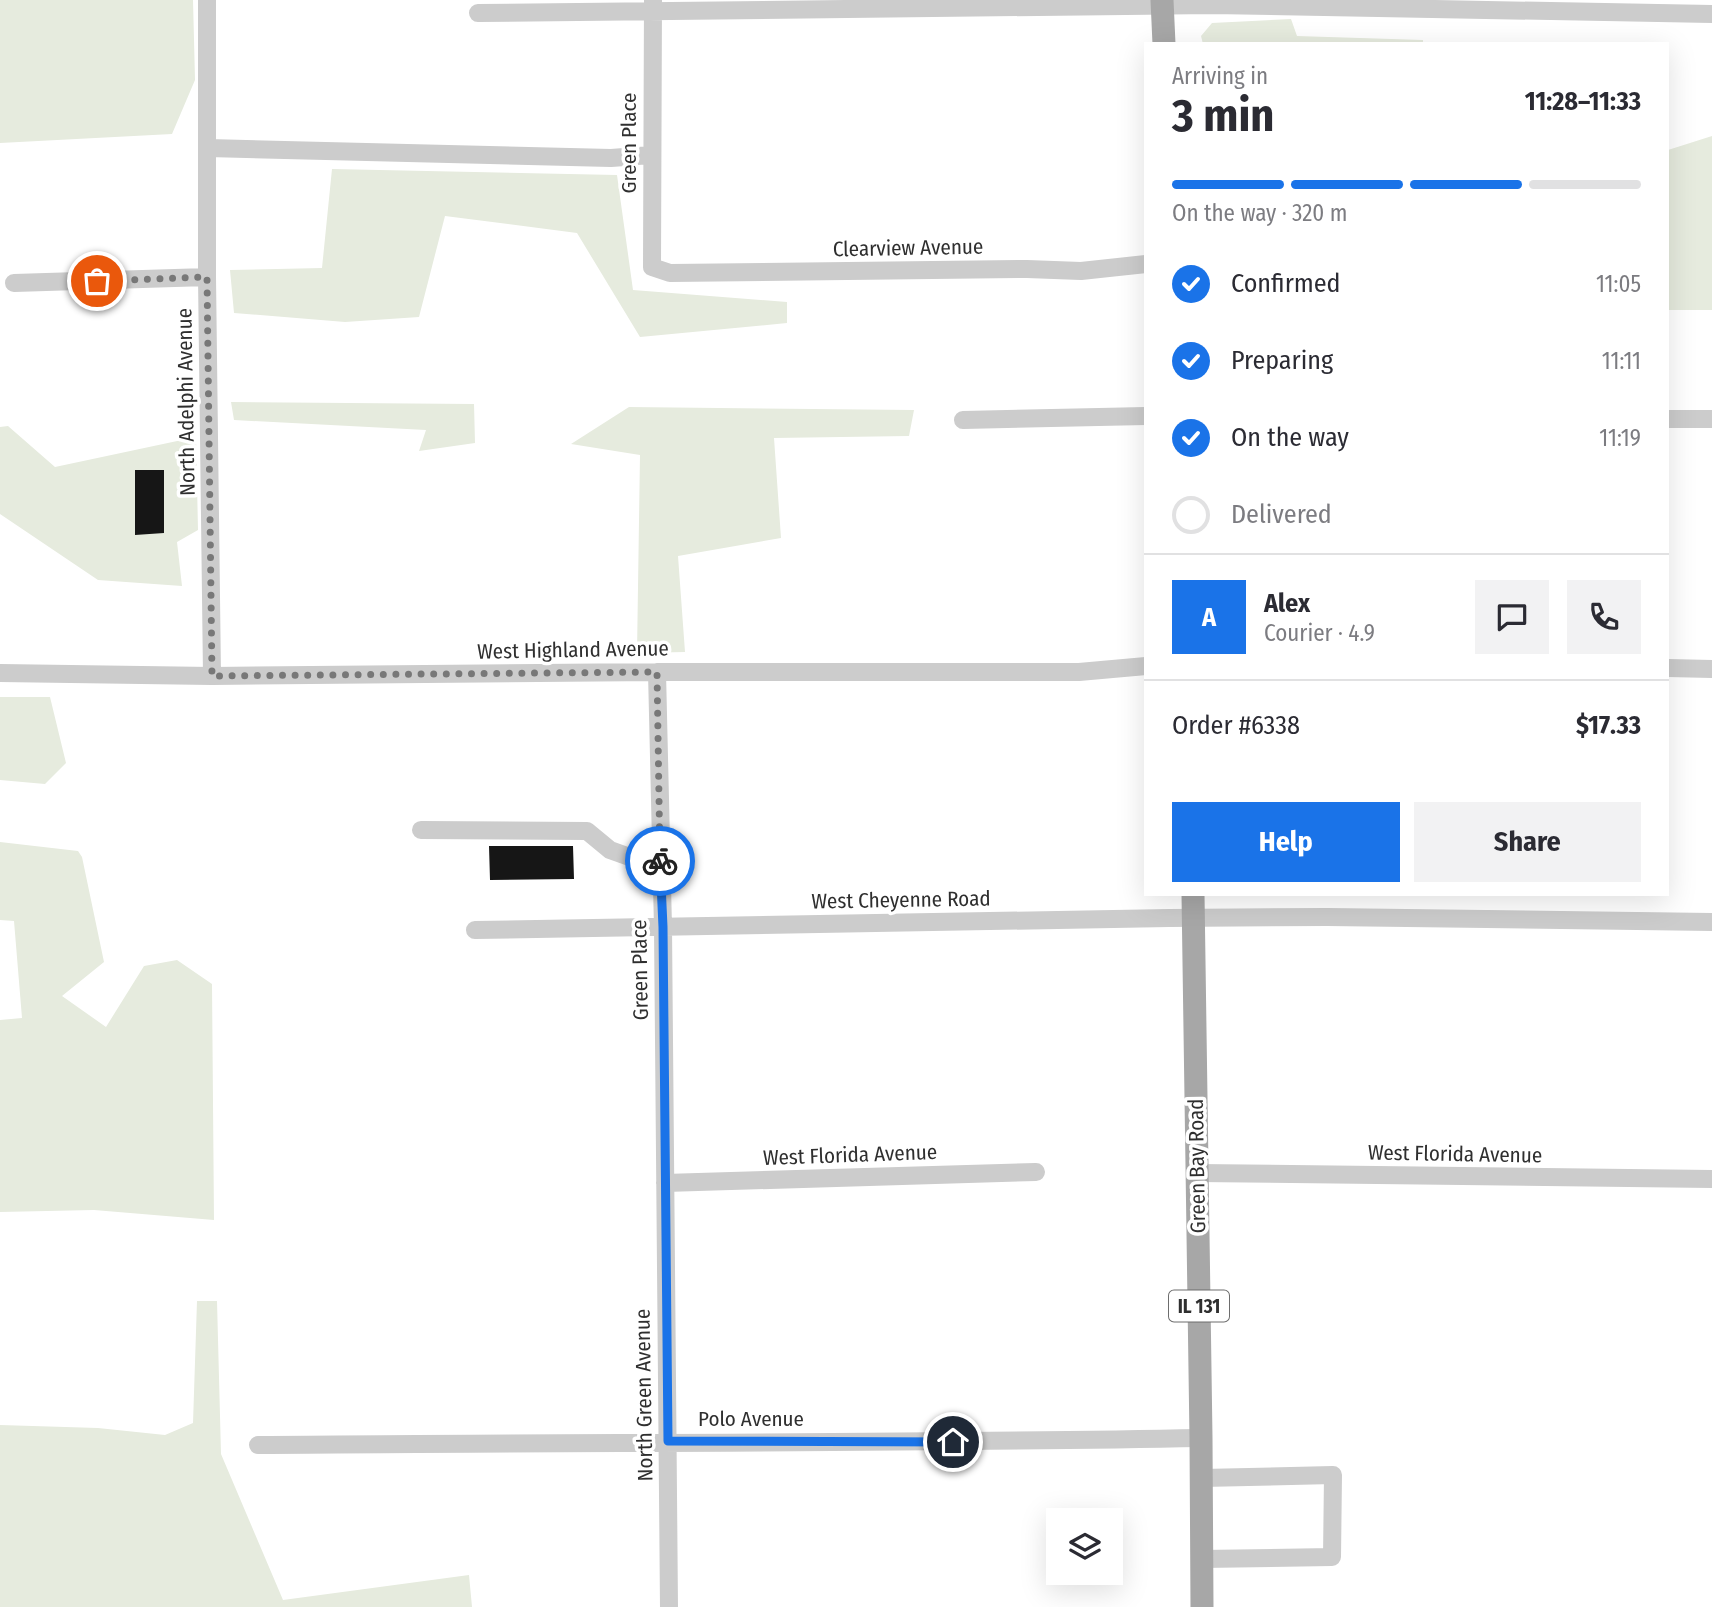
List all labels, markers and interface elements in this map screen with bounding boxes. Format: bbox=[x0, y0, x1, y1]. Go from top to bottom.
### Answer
text: Arriving in bbox=[1172, 62, 1268, 90]
text: 11:28–11:33 bbox=[1525, 86, 1641, 117]
text: 3 min bbox=[1172, 88, 1274, 143]
street label: Green Place bbox=[616, 93, 642, 194]
text: On the way · 320 m bbox=[1172, 199, 1347, 227]
street label: Clearview Avenue bbox=[833, 234, 983, 262]
pin bbox=[67, 251, 127, 311]
icon: bag bbox=[78, 262, 116, 300]
icon: check bbox=[1172, 265, 1210, 303]
text: Confirmed bbox=[1231, 268, 1341, 299]
text: 11:05 bbox=[1596, 270, 1641, 298]
street label: North Adelphi Avenue bbox=[171, 308, 201, 496]
icon: check bbox=[1172, 342, 1210, 380]
text: Preparing bbox=[1231, 345, 1333, 376]
text: 11:11 bbox=[1602, 347, 1641, 375]
icon: check bbox=[1172, 419, 1210, 457]
text: On the way bbox=[1231, 422, 1349, 453]
text: 11:19 bbox=[1599, 424, 1641, 452]
text: Delivered bbox=[1231, 499, 1332, 530]
button: chat bbox=[1475, 580, 1549, 654]
button: phone bbox=[1567, 580, 1641, 654]
text: Alex bbox=[1264, 588, 1310, 619]
text: A bbox=[1202, 602, 1216, 633]
text: Courier · 4.9 bbox=[1264, 619, 1375, 647]
street label: West Highland Avenue bbox=[477, 635, 669, 665]
text: Order #6338 bbox=[1172, 710, 1300, 741]
text: $17.33 bbox=[1576, 710, 1641, 741]
button: Help bbox=[1172, 802, 1400, 882]
button: Share bbox=[1414, 802, 1641, 882]
courier bbox=[625, 826, 695, 896]
icon: bike bbox=[641, 842, 679, 880]
street label: West Cheyenne Road bbox=[811, 885, 991, 915]
street label: Green Place bbox=[626, 919, 654, 1021]
street label: Green Bay Road bbox=[1183, 1098, 1211, 1234]
street label: West Florida Avenue bbox=[762, 1139, 938, 1171]
street label: West Florida Avenue bbox=[1368, 1139, 1542, 1169]
road number: IL 131 bbox=[1169, 1290, 1229, 1322]
street label: North Green Avenue bbox=[629, 1308, 659, 1482]
street label: Polo Avenue bbox=[698, 1406, 804, 1432]
pin bbox=[923, 1412, 983, 1472]
icon: home bbox=[934, 1423, 972, 1461]
map controls bbox=[1046, 1508, 1123, 1585]
button: layers bbox=[1046, 1508, 1123, 1585]

